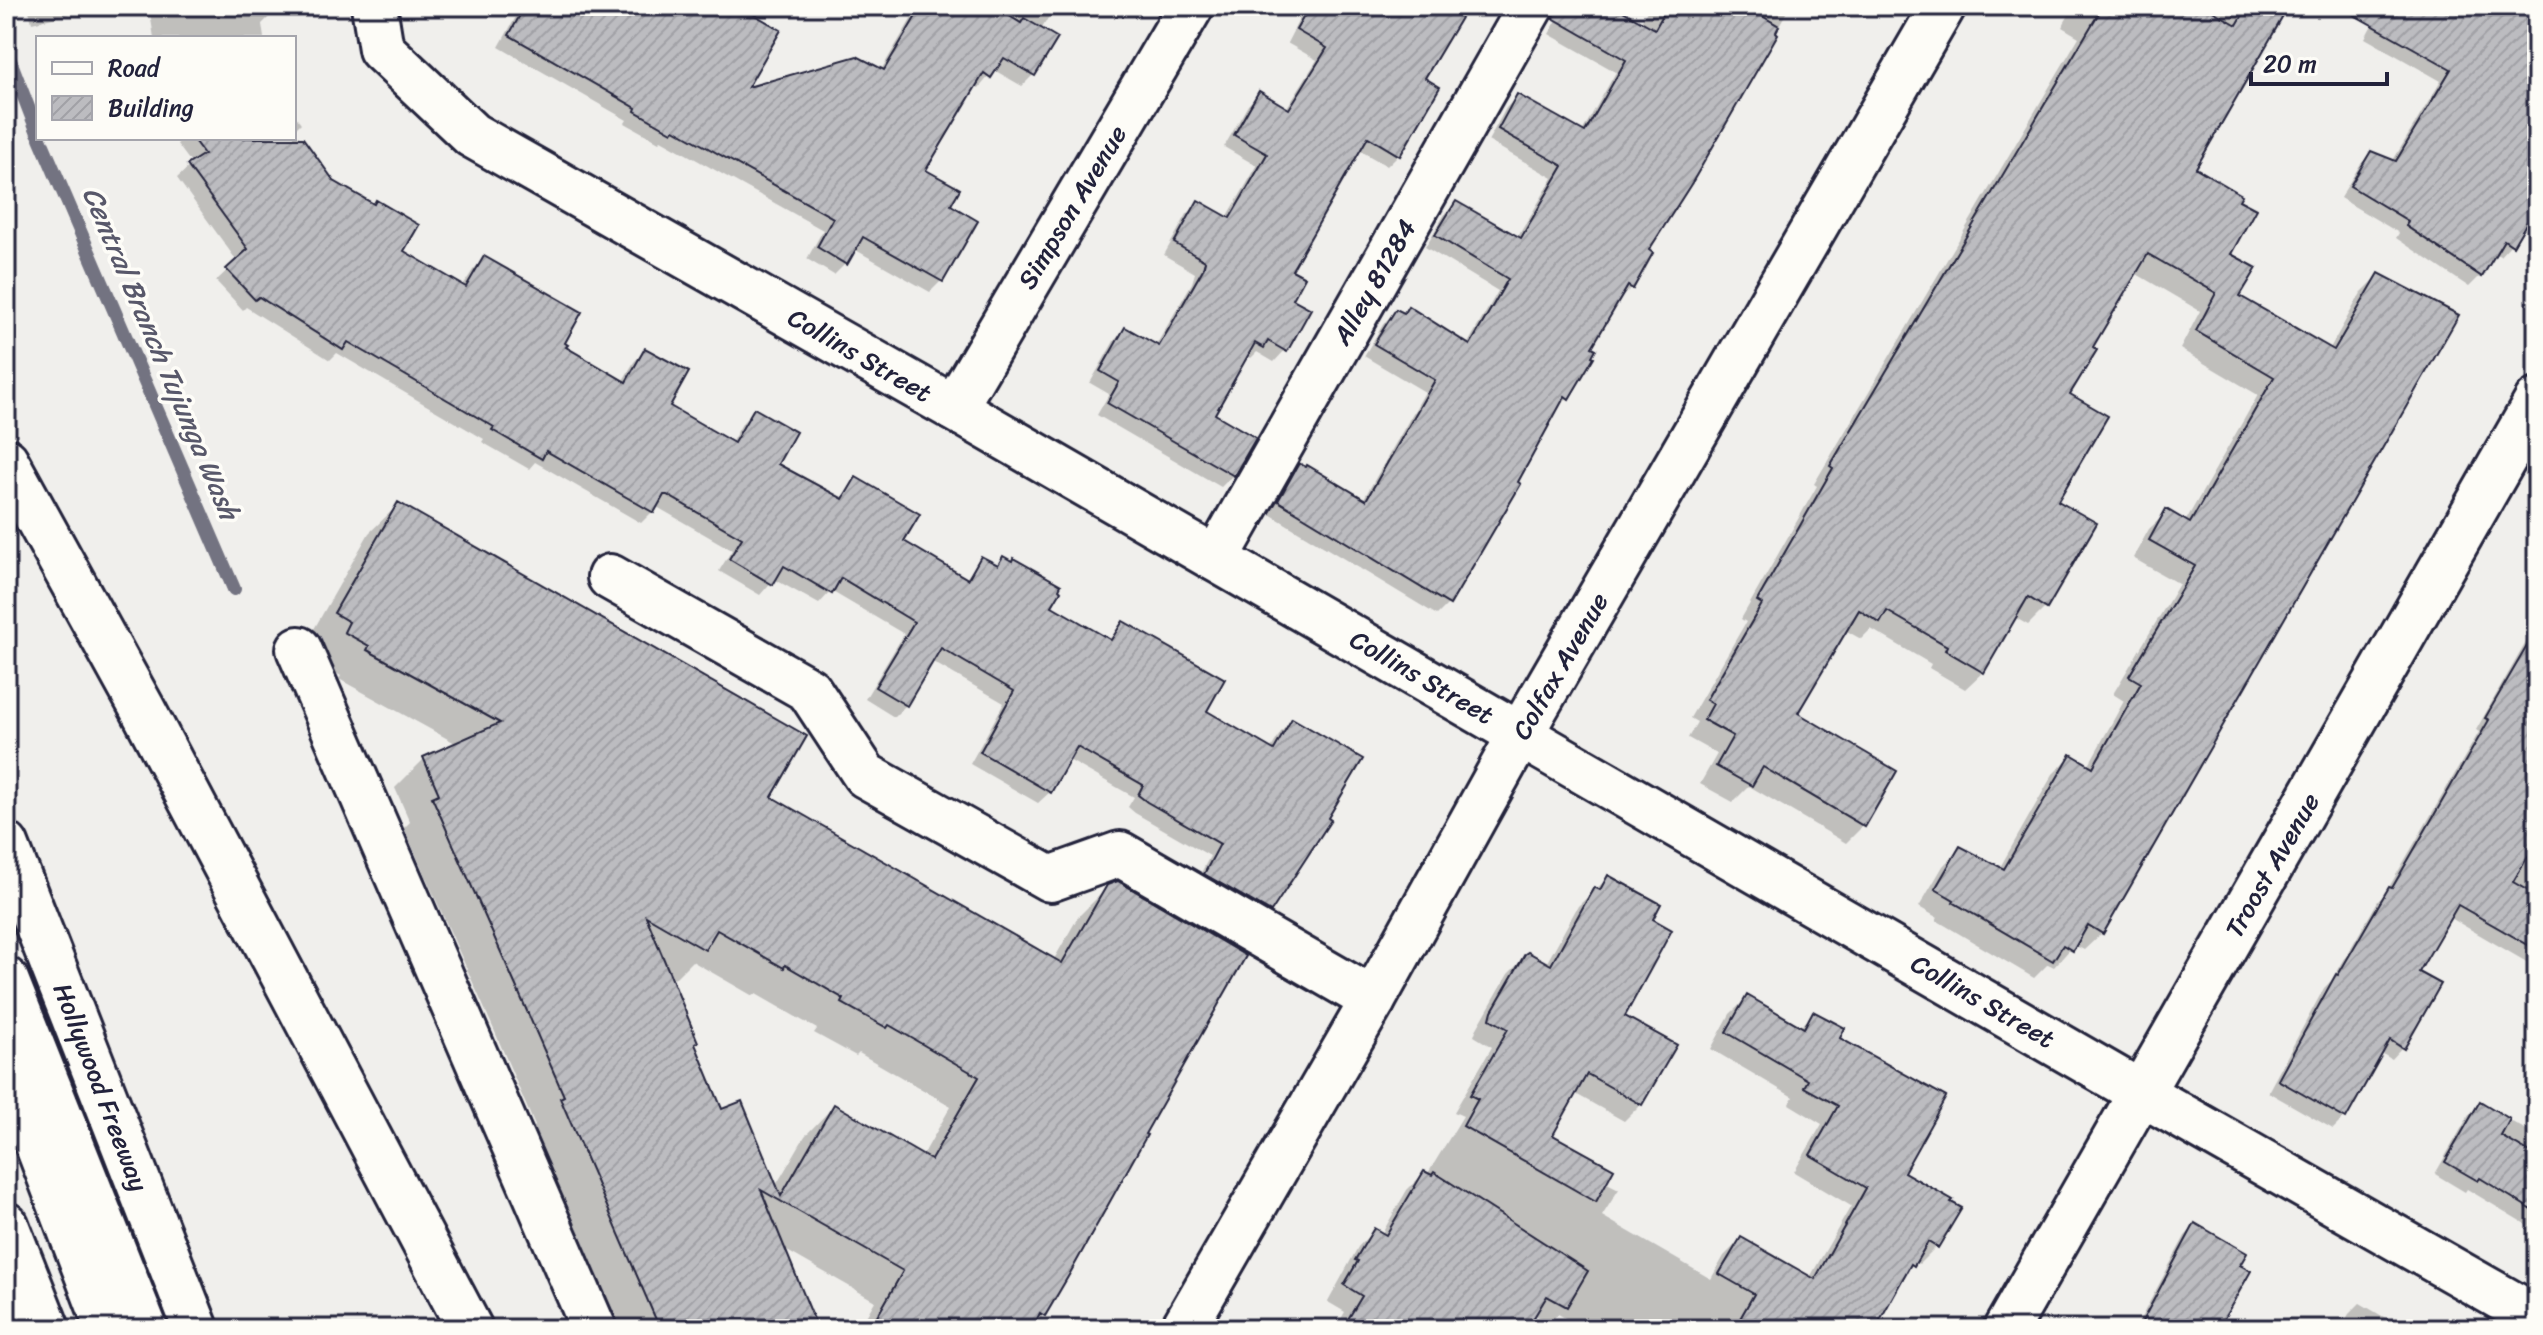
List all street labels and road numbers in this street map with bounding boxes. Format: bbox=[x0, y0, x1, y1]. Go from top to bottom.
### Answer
street label: Simpson Avenue bbox=[1005, 116, 1139, 298]
street label: Alley 81284 bbox=[1319, 210, 1429, 355]
street label: Collins Street bbox=[779, 295, 941, 415]
street label: Colfax Avenue bbox=[1499, 583, 1621, 749]
street label: Collins Street bbox=[1341, 617, 1503, 737]
street label: Troost Avenue bbox=[2212, 784, 2332, 946]
street label: Collins Street bbox=[1902, 941, 2064, 1061]
street label: Hollywood Freeway bbox=[40, 976, 162, 1199]

